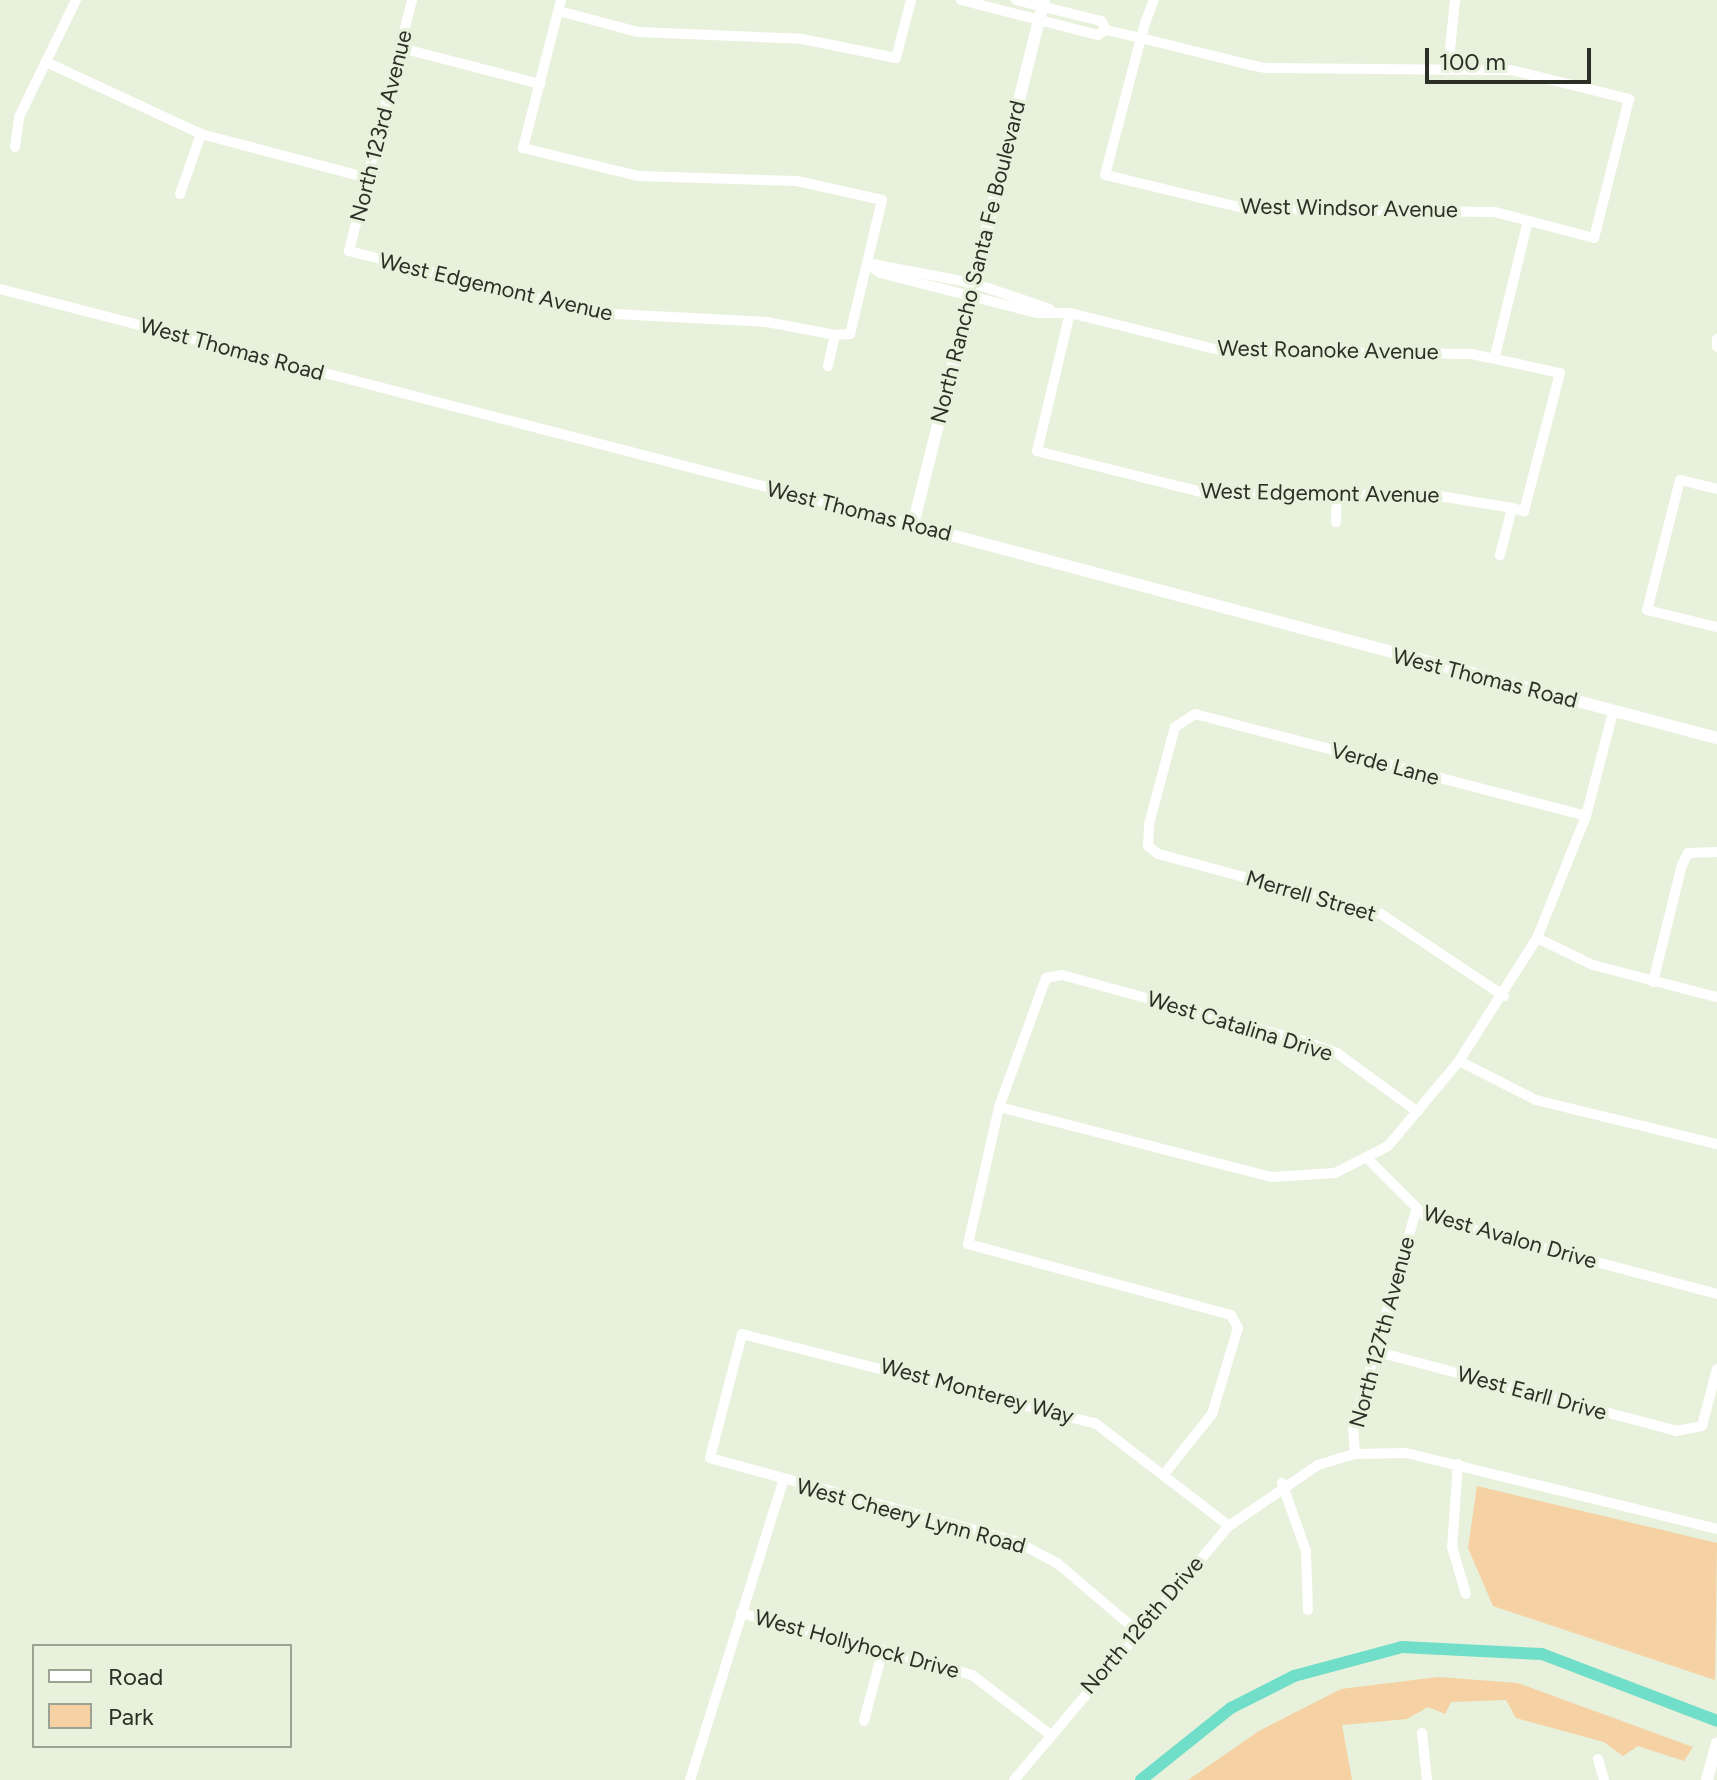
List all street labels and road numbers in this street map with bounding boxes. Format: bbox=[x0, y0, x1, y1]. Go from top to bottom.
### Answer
street label: North 123rd Avenue bbox=[344, 27, 418, 225]
street label: North Rancho Santa Fe Boulevard bbox=[925, 98, 1031, 426]
street label: West Windsor Avenue bbox=[1240, 193, 1458, 223]
street label: West Edgemont Avenue bbox=[377, 247, 615, 327]
street label: West Thomas Road bbox=[137, 312, 327, 386]
street label: West Roanoke Avenue bbox=[1217, 335, 1439, 365]
street label: West Thomas Road bbox=[764, 475, 954, 547]
street label: West Edgemont Avenue bbox=[1200, 478, 1440, 508]
street label: West Thomas Road bbox=[1390, 642, 1580, 714]
street label: Verde Lane bbox=[1328, 737, 1442, 791]
street label: Merrell Street bbox=[1243, 865, 1379, 927]
street label: West Catalina Drive bbox=[1144, 985, 1336, 1067]
street label: West Avalon Drive bbox=[1420, 1200, 1600, 1274]
street label: North 127th Avenue bbox=[1344, 1234, 1420, 1430]
street label: West Monterey Way bbox=[877, 1352, 1077, 1430]
street label: West Earll Drive bbox=[1454, 1360, 1610, 1426]
street label: West Cheery Lynn Road bbox=[793, 1473, 1029, 1559]
street label: North 126th Drive bbox=[1075, 1551, 1209, 1699]
street label: West Hollyhock Drive bbox=[752, 1604, 962, 1684]

